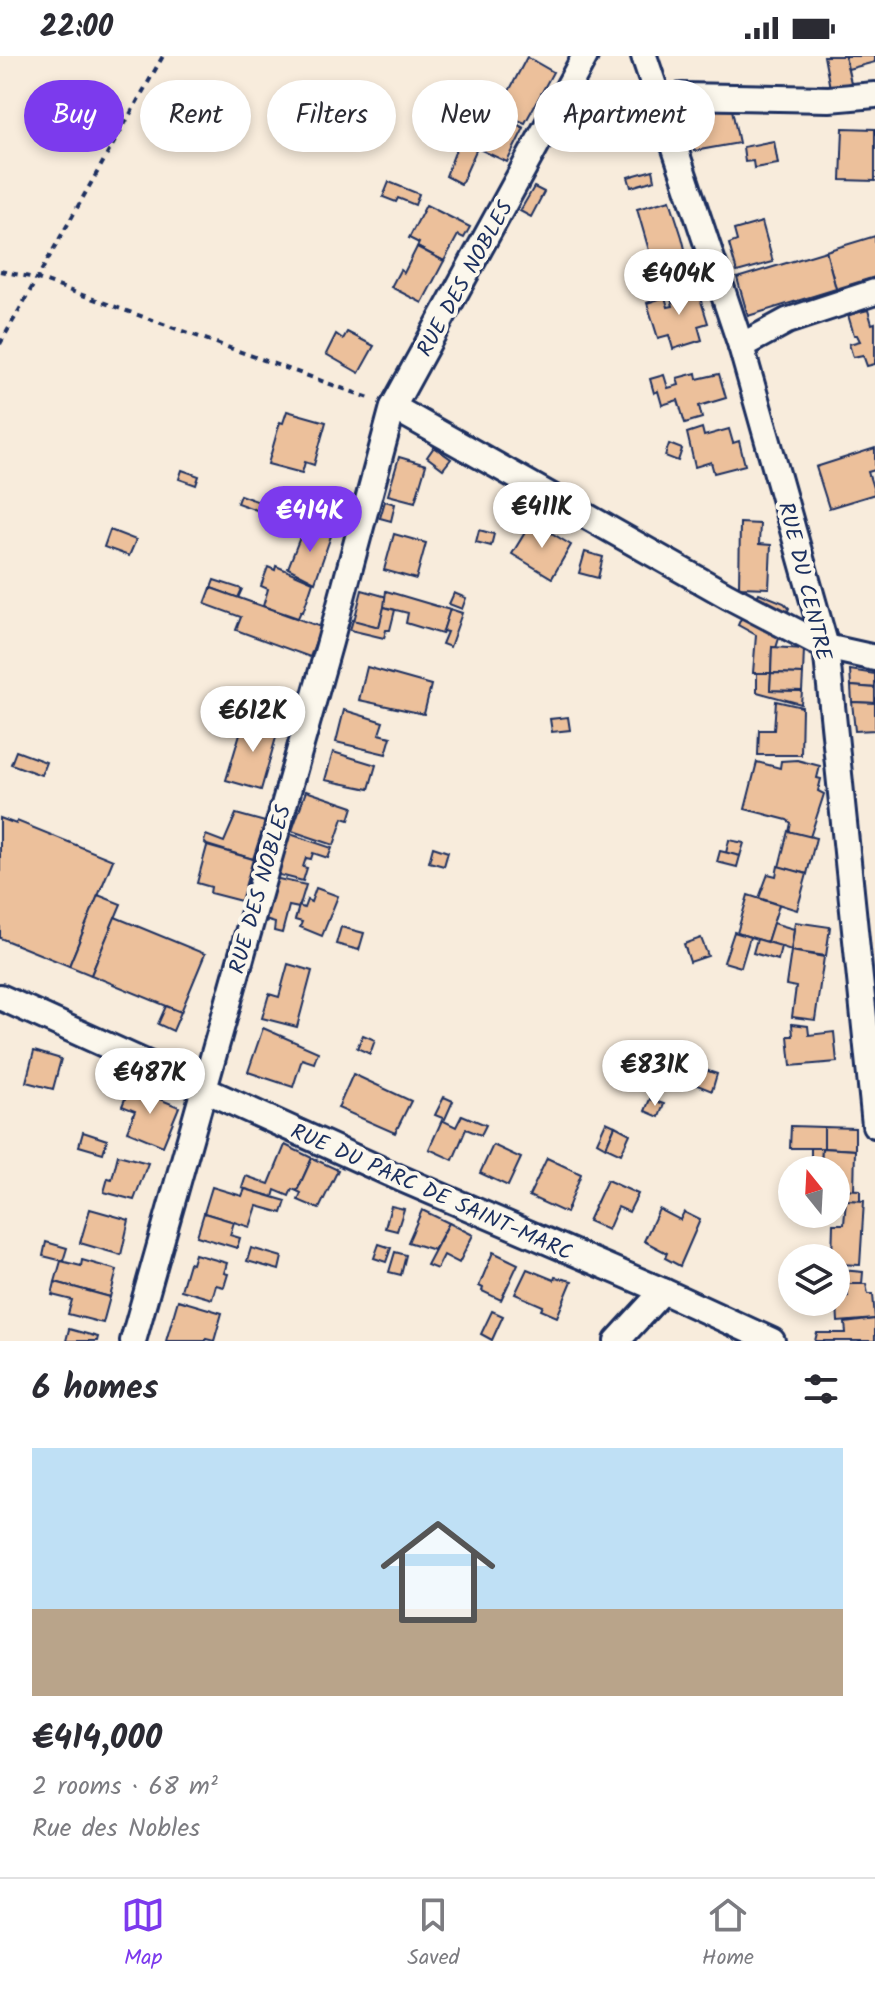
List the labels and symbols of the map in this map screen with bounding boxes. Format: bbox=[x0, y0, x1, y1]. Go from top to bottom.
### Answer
street label: RUE DES NOBLES bbox=[409, 194, 524, 364]
pin: €404K bbox=[623, 249, 735, 317]
pin: €411K bbox=[486, 482, 598, 550]
pin: €414K bbox=[254, 486, 366, 554]
street label: RUE DU CENTRE bbox=[767, 499, 840, 666]
pin: €612K bbox=[197, 686, 309, 754]
street label: RUE DES NOBLES bbox=[221, 801, 302, 978]
pin: €831K bbox=[599, 1040, 711, 1108]
pin: €487K bbox=[94, 1048, 206, 1116]
street label: RUE DU PARC DE SAINT-MARC bbox=[284, 1115, 578, 1271]
north arrow bbox=[778, 1156, 850, 1228]

